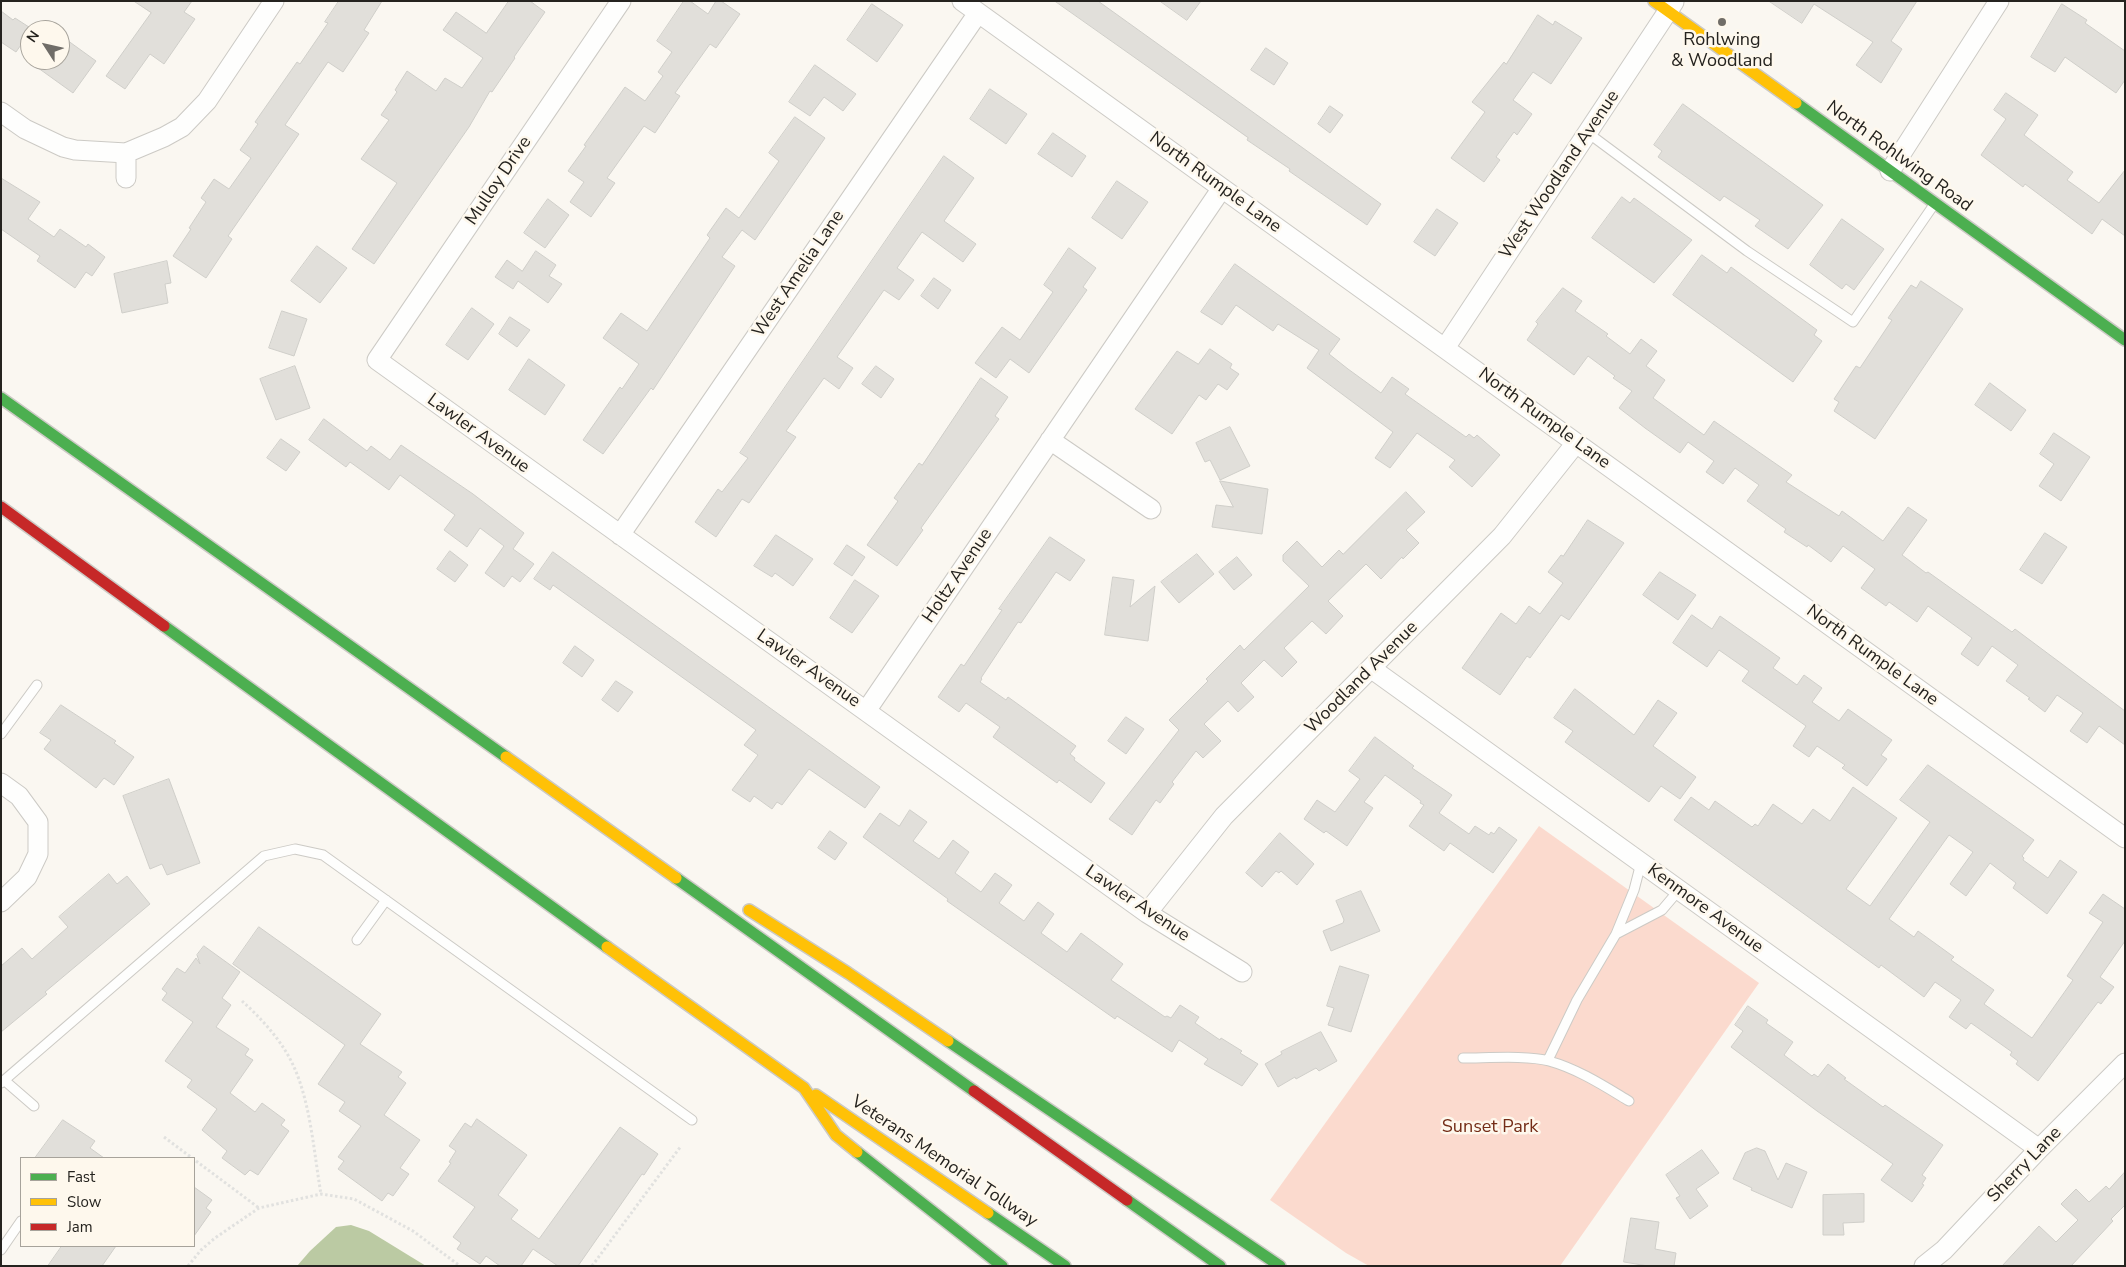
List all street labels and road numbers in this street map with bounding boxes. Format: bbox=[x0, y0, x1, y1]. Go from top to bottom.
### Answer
street label: West Woodland Avenue bbox=[1496, 87, 1624, 263]
street label: North Rohlwing Road bbox=[1822, 97, 1976, 217]
street label: North Rumple Lane bbox=[1145, 128, 1285, 238]
street label: Mulloy Drive bbox=[461, 132, 537, 230]
street label: West Amelia Lane bbox=[748, 206, 850, 342]
street label: North Rumple Lane bbox=[1474, 364, 1614, 474]
street label: Lawler Avenue bbox=[423, 390, 533, 478]
street label: Holtz Avenue bbox=[918, 525, 998, 627]
street label: North Rumple Lane bbox=[1802, 601, 1942, 711]
street label: Woodland Avenue bbox=[1301, 617, 1423, 739]
street label: Lawler Avenue bbox=[752, 625, 864, 713]
street label: Kenmore Avenue bbox=[1643, 860, 1767, 958]
street label: Lawler Avenue bbox=[1081, 861, 1193, 947]
street label: Veterans Memorial Tollway bbox=[847, 1091, 1041, 1233]
street label: Sherry Lane bbox=[1983, 1123, 2067, 1207]

